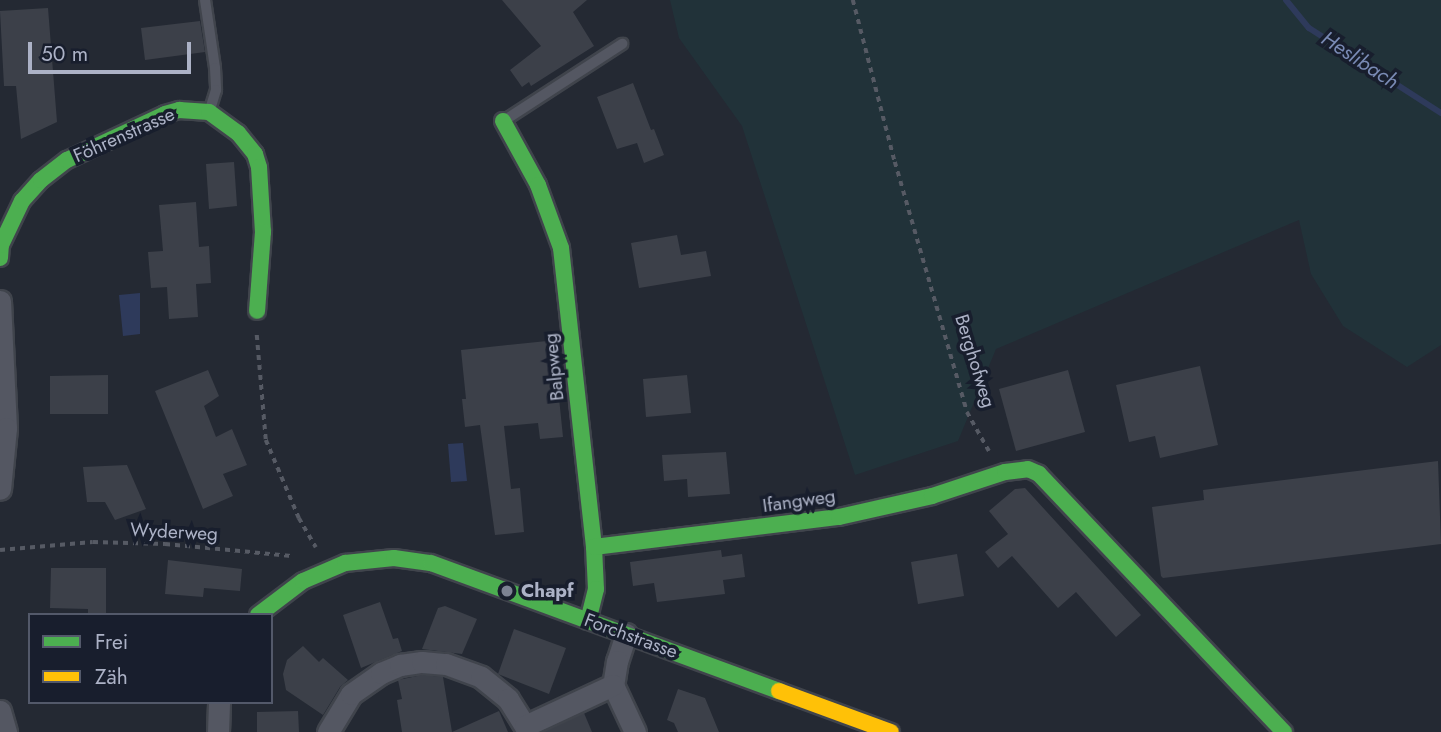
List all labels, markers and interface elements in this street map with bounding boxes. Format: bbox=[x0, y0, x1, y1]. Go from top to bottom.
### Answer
water label: Heslibach bbox=[1317, 26, 1403, 94]
scale bar bbox=[32, 28, 194, 72]
text: 50 m bbox=[41, 39, 88, 69]
street label: Föhrenstrasse bbox=[70, 103, 178, 167]
street label: Berghofweg bbox=[950, 312, 1000, 410]
street label: Balpweg bbox=[539, 332, 569, 402]
street label: Ifangweg bbox=[761, 485, 837, 517]
street label: Wyderweg bbox=[129, 518, 219, 546]
place label: Chapf bbox=[521, 580, 574, 602]
marker: Chapf bbox=[499, 583, 515, 599]
street label: Forchstrasse bbox=[581, 609, 681, 663]
legend bbox=[28, 613, 273, 704]
text: Frei bbox=[95, 627, 128, 657]
text: Zäh bbox=[95, 662, 128, 692]

